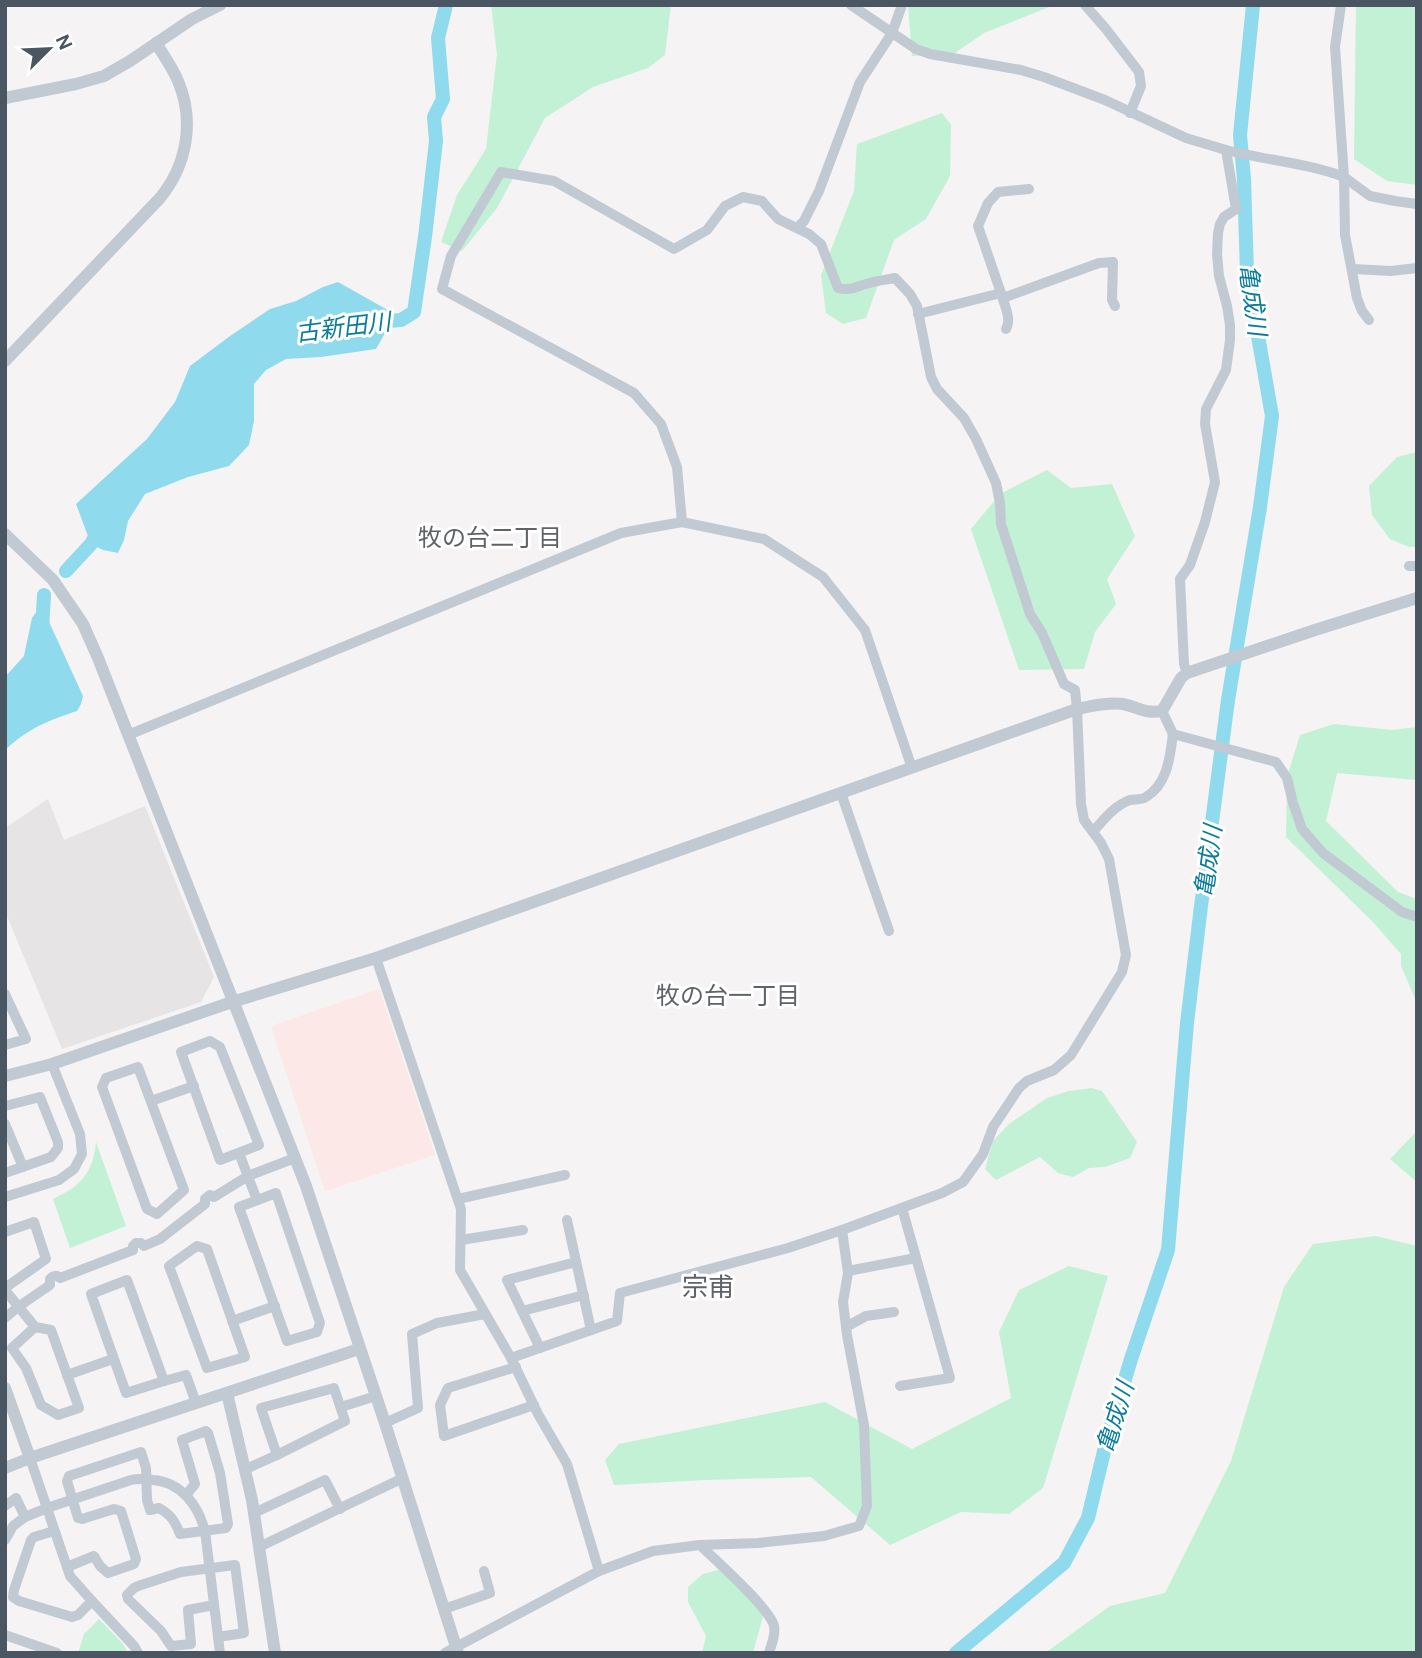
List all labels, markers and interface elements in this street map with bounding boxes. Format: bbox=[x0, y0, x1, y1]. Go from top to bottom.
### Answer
north arrow bbox=[14, 14, 84, 84]
text: N bbox=[50, 31, 78, 54]
water label: 亀成川 bbox=[1233, 262, 1274, 341]
water label: 古新田川 bbox=[293, 305, 396, 348]
district label: 牧の台二丁目 bbox=[418, 522, 562, 553]
water label: 亀成川 bbox=[1188, 820, 1229, 899]
district label: 牧の台一丁目 bbox=[656, 980, 800, 1011]
district label: 宗甫 bbox=[682, 1270, 734, 1304]
water label: 亀成川 bbox=[1090, 1375, 1141, 1456]

